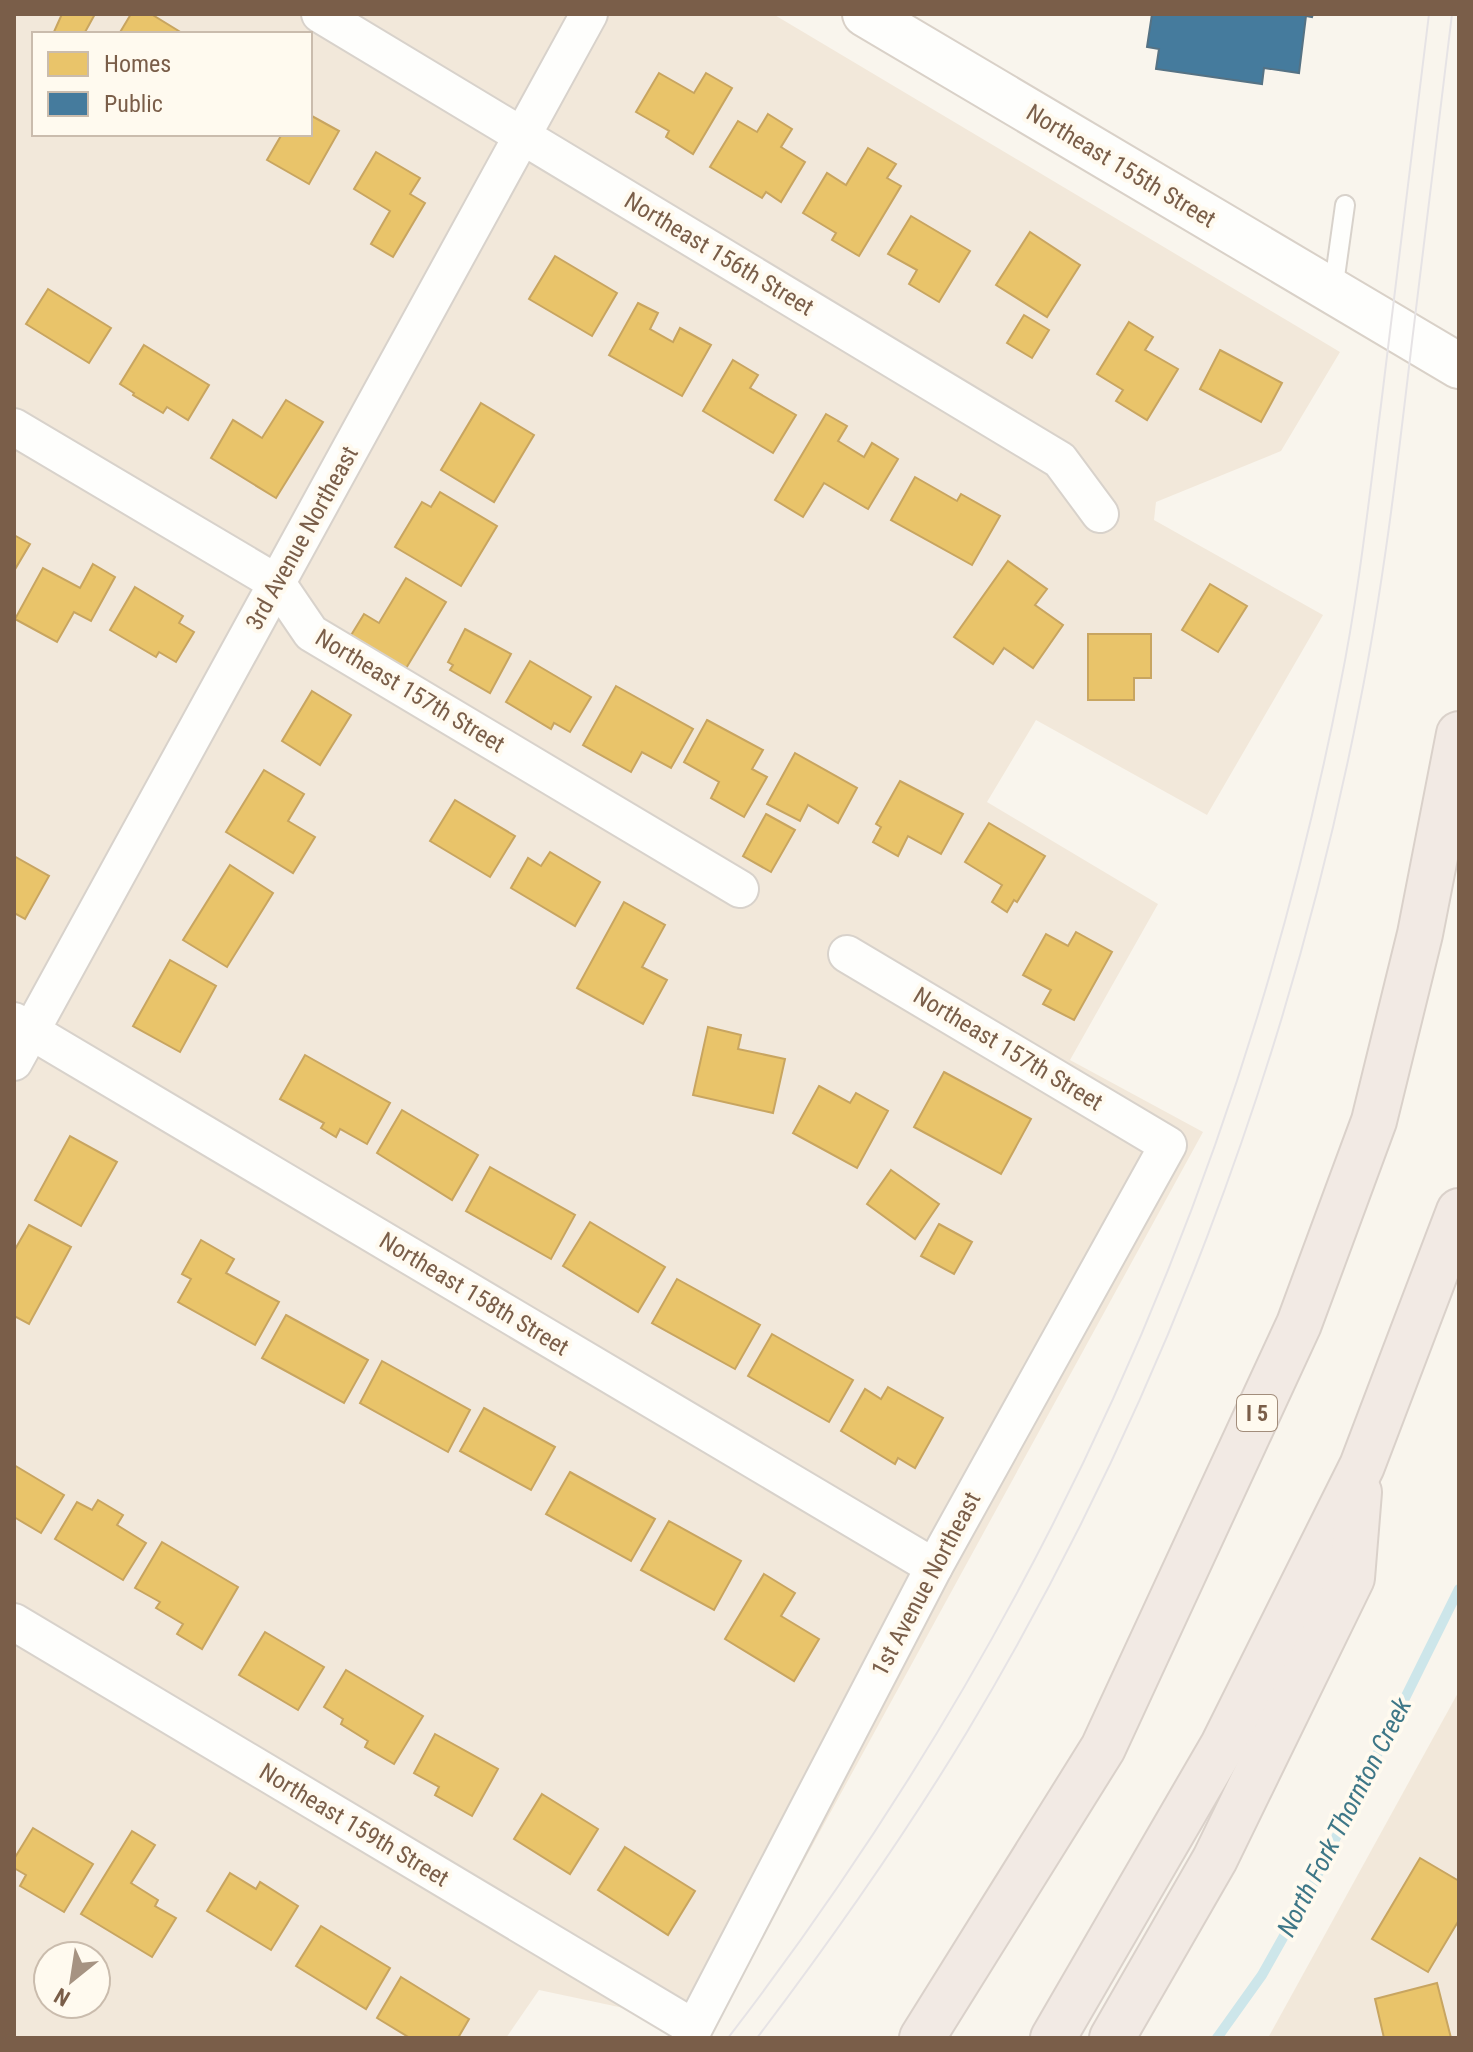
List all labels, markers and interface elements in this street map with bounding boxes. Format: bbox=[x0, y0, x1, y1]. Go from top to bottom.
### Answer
legend bbox=[32, 32, 312, 136]
text: Homes bbox=[104, 50, 171, 78]
text: Public bbox=[104, 90, 163, 118]
street label: Northeast 155th Street bbox=[1021, 98, 1221, 234]
street label: Northeast 156th Street bbox=[619, 186, 819, 322]
street label: 3rd Avenue Northeast bbox=[240, 441, 364, 635]
street label: Northeast 157th Street bbox=[310, 623, 510, 759]
street label: Northeast 157th Street bbox=[908, 981, 1108, 1117]
street label: Northeast 158th Street bbox=[374, 1226, 574, 1362]
road number: I 5 bbox=[1237, 1395, 1277, 1431]
street label: 1st Avenue Northeast bbox=[866, 1487, 986, 1681]
water label: North Fork Thornton Creek bbox=[1271, 1692, 1418, 1941]
street label: Northeast 159th Street bbox=[254, 1757, 454, 1893]
north arrow bbox=[32, 1940, 112, 2020]
text: N bbox=[50, 1983, 74, 2011]

